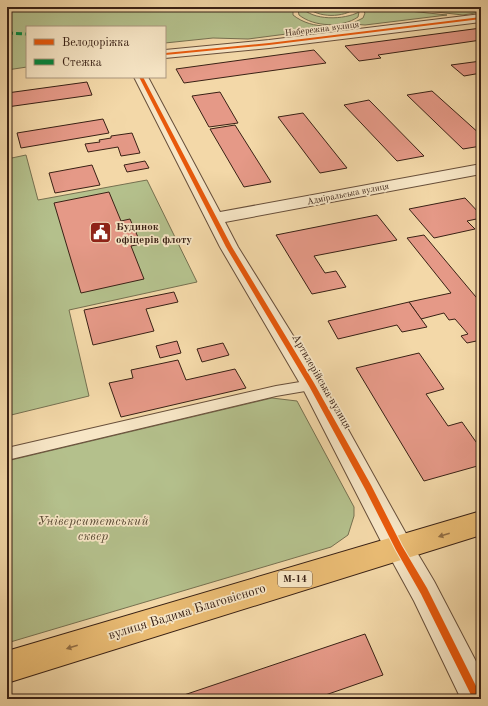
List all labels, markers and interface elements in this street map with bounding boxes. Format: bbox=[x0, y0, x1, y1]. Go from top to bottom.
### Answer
street label: Набережна вулиця bbox=[284, 20, 360, 38]
legend bbox=[26, 26, 166, 78]
text: Велодоріжка bbox=[62, 36, 129, 49]
text: Стежка bbox=[62, 57, 102, 69]
street label: Адміральська вулиця bbox=[306, 182, 390, 206]
public building icon: Будинок офіцерів флоту bbox=[87, 220, 113, 246]
place label: Будинок офіцерів флоту bbox=[116, 222, 192, 246]
street label: Артилерійська вулиця bbox=[289, 333, 353, 432]
park label: Університетський сквер bbox=[37, 515, 149, 543]
one-way arrow bbox=[437, 532, 449, 538]
road number: М-14 bbox=[278, 571, 312, 587]
street label: вулиця Вадима Благовісного bbox=[107, 582, 267, 642]
one-way arrow bbox=[66, 644, 78, 650]

